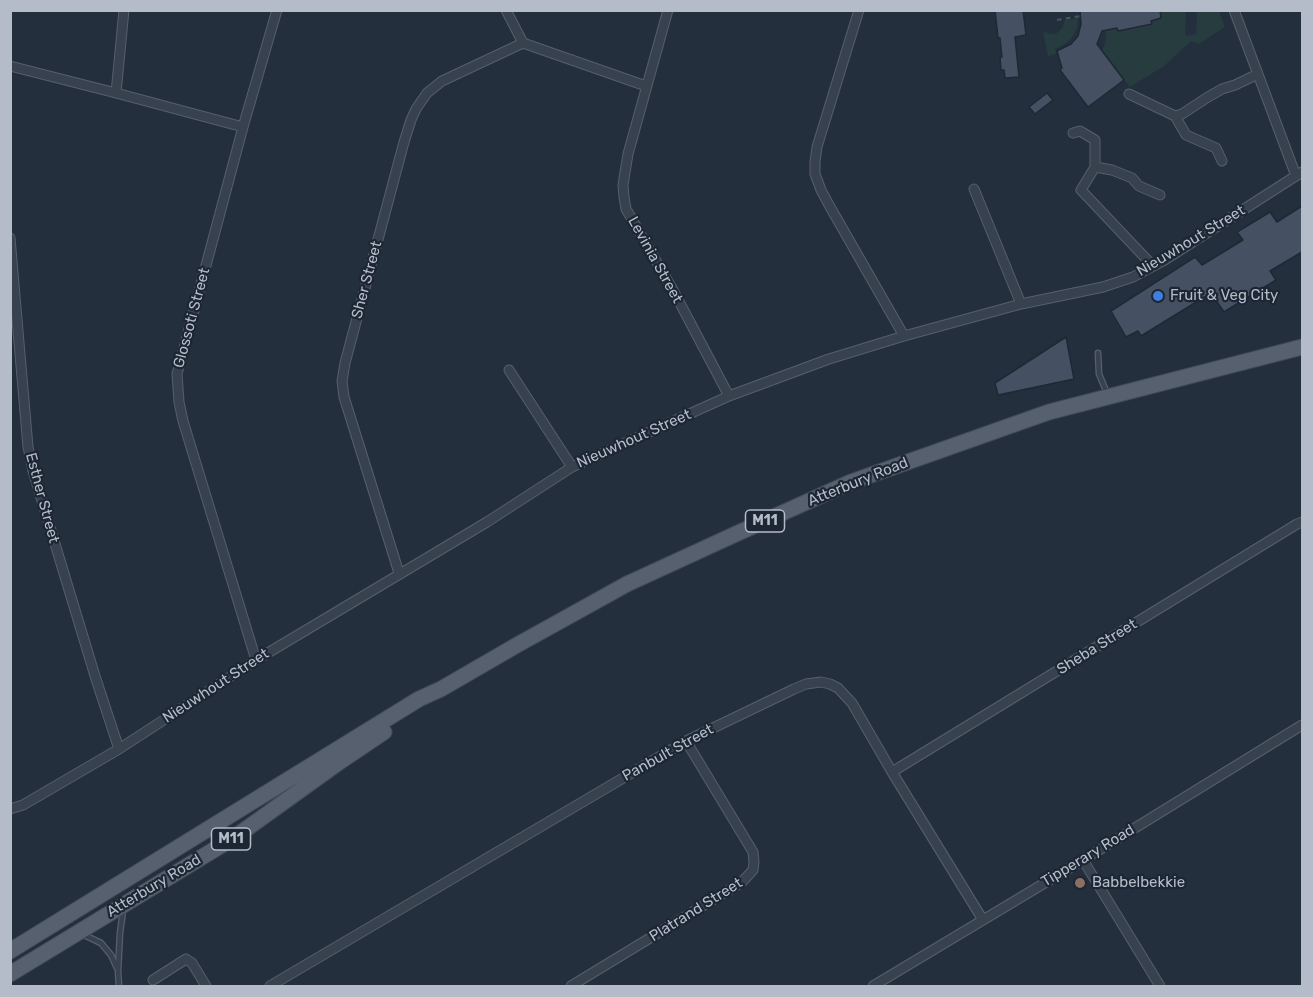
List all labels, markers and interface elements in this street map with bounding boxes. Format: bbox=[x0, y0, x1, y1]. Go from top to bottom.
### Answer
street label: Nieuwhout Street bbox=[1134, 202, 1248, 280]
street label: Levinia Street bbox=[624, 213, 686, 307]
street label: Sher Street bbox=[348, 239, 386, 321]
street label: Glossoti Street bbox=[170, 266, 214, 370]
place label: Fruit & Veg City bbox=[1170, 287, 1278, 305]
marker: Fruit & Veg City bbox=[1151, 289, 1165, 303]
street label: Nieuwhout Street bbox=[574, 406, 694, 472]
street label: Esther Street bbox=[21, 451, 63, 545]
street label: Atterbury Road bbox=[805, 454, 911, 510]
road number: M11 bbox=[746, 510, 784, 532]
street label: Sheba Street bbox=[1054, 615, 1140, 679]
street label: Nieuwhout Street bbox=[159, 645, 273, 727]
street label: Panbult Street bbox=[619, 721, 717, 785]
street label: Tipperary Road bbox=[1038, 821, 1138, 891]
road number: M11 bbox=[212, 828, 250, 850]
street label: Atterbury Road bbox=[104, 851, 204, 921]
street label: Platrand Street bbox=[646, 874, 746, 946]
place label: Babbelbekkie bbox=[1092, 874, 1185, 892]
marker: Babbelbekkie bbox=[1073, 876, 1087, 890]

